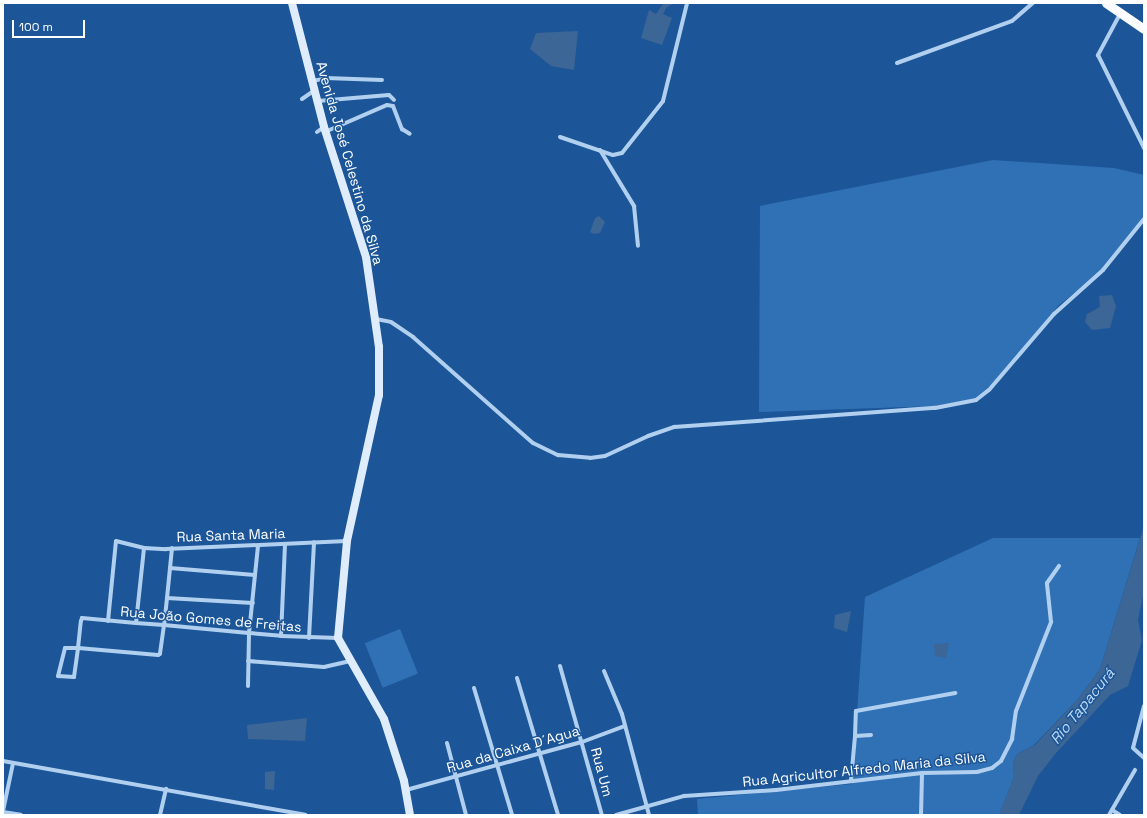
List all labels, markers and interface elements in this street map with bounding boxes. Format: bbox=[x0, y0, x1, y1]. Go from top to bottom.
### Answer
scale bar bbox=[14, 12, 87, 38]
text: 100 m bbox=[19, 19, 53, 35]
street label: Avenida José Celestino da Silva bbox=[313, 59, 387, 267]
street label: Rua Santa Maria bbox=[176, 525, 286, 545]
street label: Rua João Gomes de Freitas bbox=[120, 603, 302, 635]
water label: Rio Tapacurá bbox=[1046, 664, 1118, 748]
street label: Rua da Caixa D´Agua bbox=[445, 722, 581, 776]
street label: Rua Um bbox=[587, 745, 617, 799]
street label: Rua Agricultor Alfredo Maria da Silva bbox=[741, 748, 987, 790]

